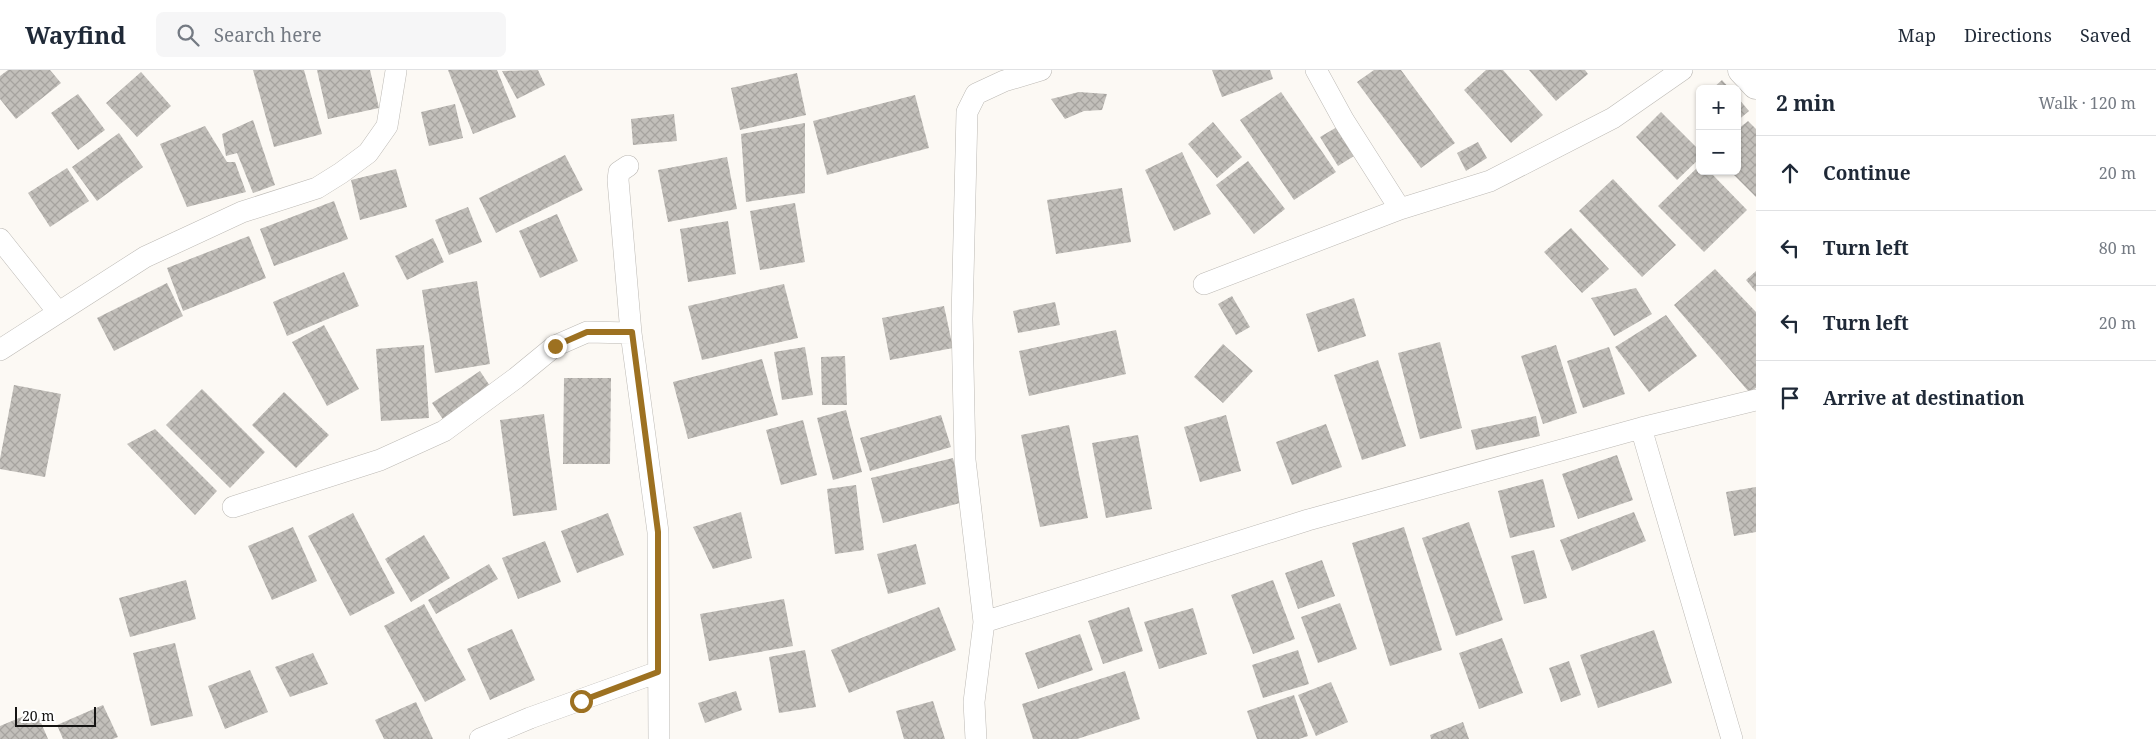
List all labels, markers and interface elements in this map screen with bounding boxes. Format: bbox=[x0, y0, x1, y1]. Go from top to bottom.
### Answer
search box bbox=[156, 12, 506, 57]
text: Wayfind bbox=[25, 18, 126, 51]
icon: search bbox=[174, 21, 202, 49]
text: Search here bbox=[214, 22, 322, 48]
text: Map bbox=[1898, 23, 1936, 47]
text: Directions bbox=[1964, 23, 2052, 47]
text: Saved bbox=[2080, 23, 2131, 47]
map controls bbox=[1696, 85, 1741, 175]
button: + bbox=[1696, 85, 1741, 130]
text: 2 min bbox=[1776, 89, 1835, 117]
text: Walk · 120 m bbox=[2039, 92, 2136, 114]
button: − bbox=[1696, 130, 1741, 175]
icon: ahead bbox=[1776, 159, 1804, 187]
text: Continue bbox=[1823, 160, 1911, 186]
text: 20 m bbox=[2099, 162, 2136, 184]
icon: left bbox=[1776, 234, 1804, 262]
text: Turn left bbox=[1823, 235, 1909, 261]
text: 80 m bbox=[2099, 237, 2136, 259]
icon: left bbox=[1776, 309, 1804, 337]
text: Turn left bbox=[1823, 310, 1909, 336]
text: 20 m bbox=[2099, 312, 2136, 334]
route end bbox=[544, 335, 567, 358]
icon: arrive bbox=[1776, 384, 1804, 412]
text: Arrive at destination bbox=[1823, 385, 2025, 411]
route start bbox=[570, 690, 593, 713]
scale bar bbox=[15, 704, 96, 727]
text: 20 m bbox=[22, 706, 55, 725]

